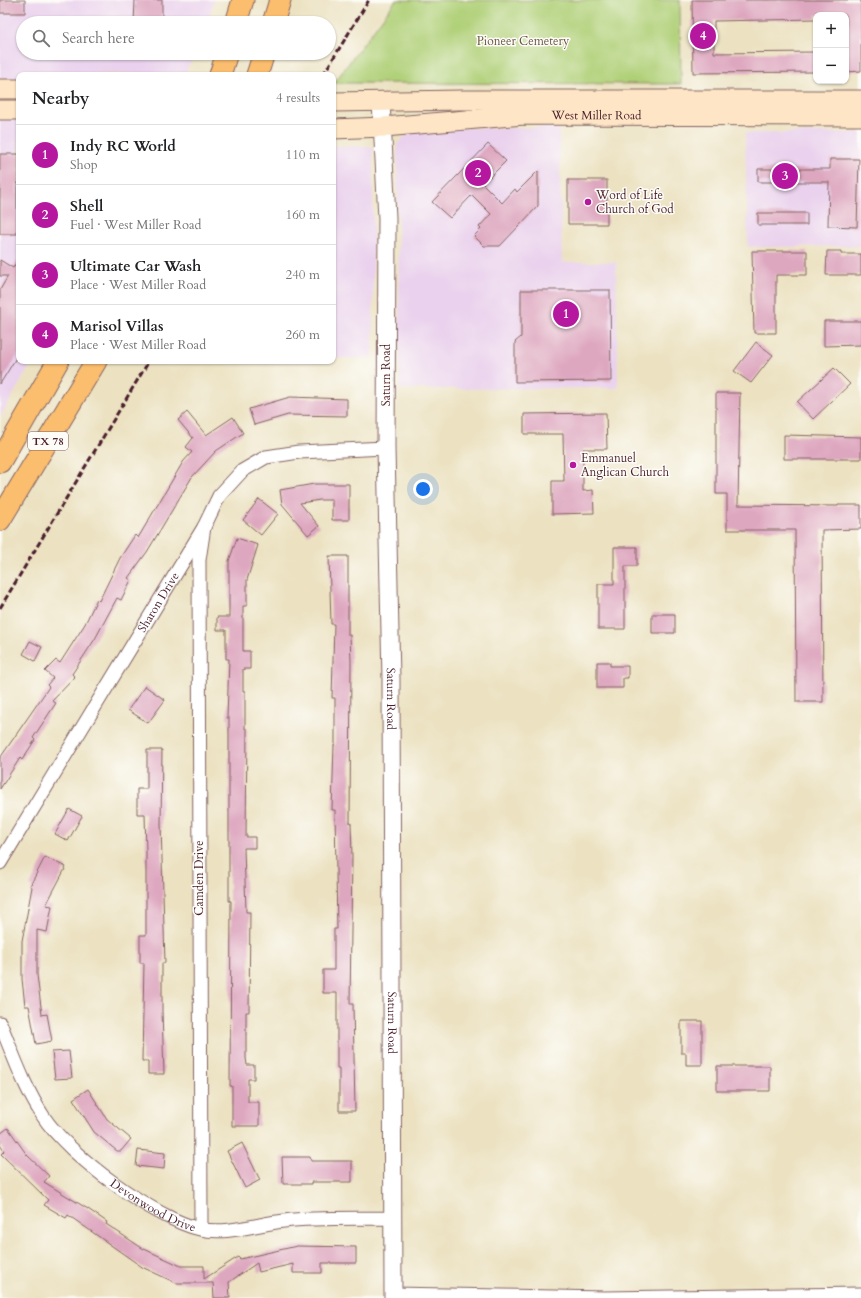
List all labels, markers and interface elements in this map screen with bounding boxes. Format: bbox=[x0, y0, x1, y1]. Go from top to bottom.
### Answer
map controls bbox=[813, 12, 849, 84]
button: + bbox=[813, 12, 849, 48]
search box bbox=[16, 16, 336, 60]
pin: 4 bbox=[690, 21, 716, 51]
icon: search bbox=[30, 27, 52, 49]
text: Search here bbox=[62, 28, 135, 48]
park label: Pioneer Cemetery bbox=[477, 33, 570, 49]
button: − bbox=[813, 48, 849, 84]
text: Nearby bbox=[32, 87, 89, 110]
text: 4 results bbox=[276, 89, 320, 107]
street label: West Miller Road bbox=[550, 107, 642, 123]
text: Indy RC World bbox=[70, 136, 176, 156]
text: 1 bbox=[42, 146, 48, 164]
text: 110 m bbox=[286, 146, 320, 164]
text: Shop bbox=[70, 156, 98, 174]
pin: 2 bbox=[465, 158, 491, 188]
pin: 3 bbox=[772, 161, 798, 191]
place label: Word of Life Church of God bbox=[595, 187, 674, 217]
text: Shell bbox=[70, 196, 103, 216]
marker: Word of Life Church of God bbox=[583, 197, 593, 207]
text: 2 bbox=[42, 206, 48, 224]
text: 160 m bbox=[286, 206, 320, 224]
text: Fuel · West Miller Road bbox=[70, 216, 201, 234]
text: Ultimate Car Wash bbox=[70, 256, 201, 276]
text: 3 bbox=[42, 266, 48, 284]
text: 240 m bbox=[286, 266, 320, 284]
text: Place · West Miller Road bbox=[70, 276, 206, 294]
pin: 1 bbox=[553, 299, 579, 329]
text: Marisol Villas bbox=[70, 316, 164, 336]
text: 4 bbox=[42, 326, 48, 344]
text: 260 m bbox=[286, 326, 320, 344]
text: Place · West Miller Road bbox=[70, 336, 206, 354]
street label: Saturn Road bbox=[378, 343, 394, 406]
road number: TX 78 bbox=[28, 432, 68, 450]
place label: Emmanuel Anglican Church bbox=[581, 450, 669, 480]
marker: Emmanuel Anglican Church bbox=[568, 460, 578, 470]
your location bbox=[413, 479, 433, 499]
street label: Sharon Drive bbox=[134, 569, 183, 635]
street label: Saturn Road bbox=[383, 667, 399, 731]
street label: Camden Drive bbox=[191, 840, 207, 916]
street label: Saturn Road bbox=[384, 992, 400, 1055]
street label: Devonwood Drive bbox=[107, 1175, 198, 1235]

